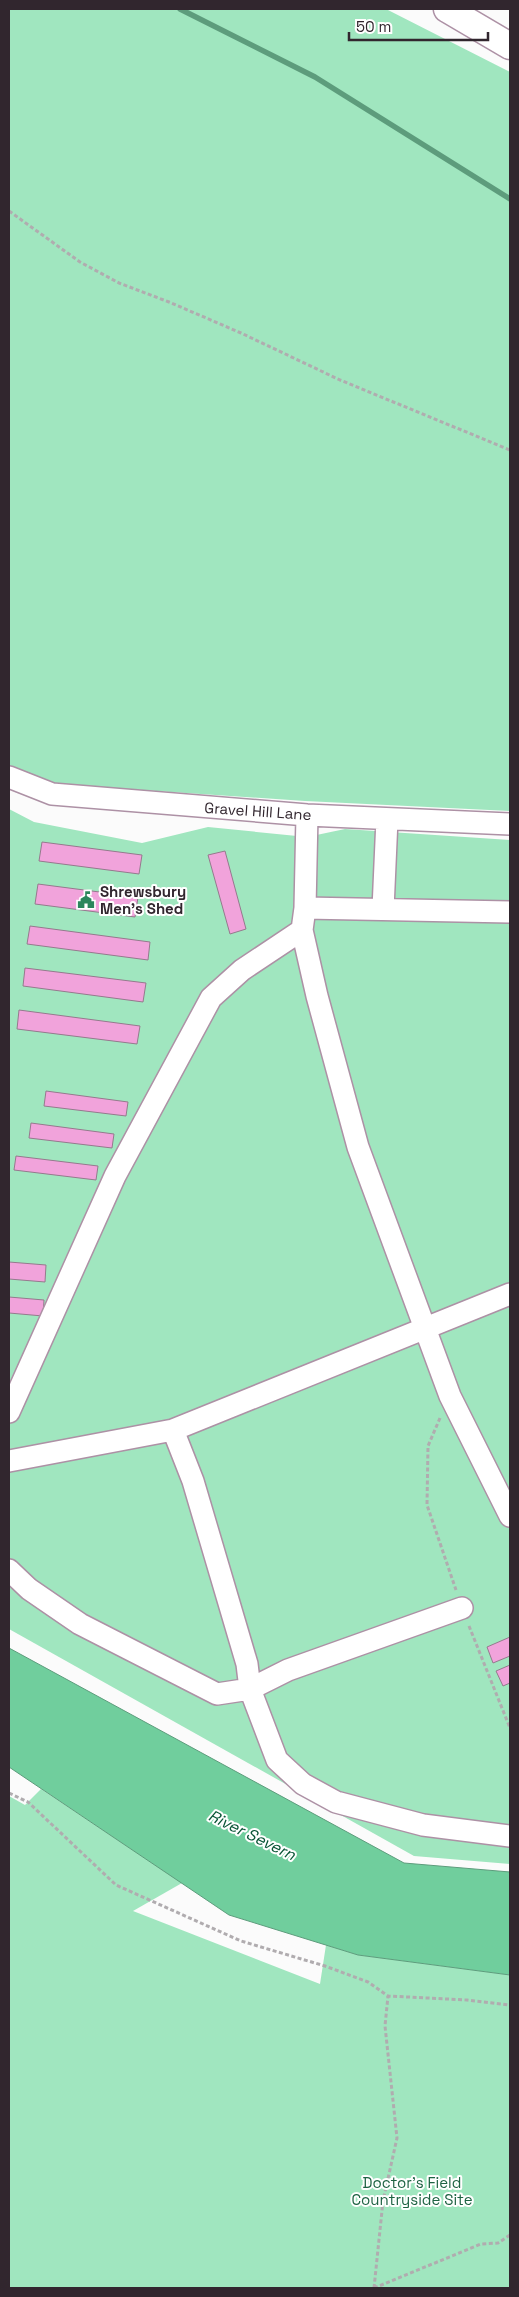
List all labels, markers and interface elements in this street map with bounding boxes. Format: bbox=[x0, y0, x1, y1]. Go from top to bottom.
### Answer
scale bar bbox=[349, 10, 488, 42]
text: 50 m bbox=[356, 17, 391, 36]
street label: Gravel Hill Lane bbox=[204, 798, 312, 824]
place label: Shrewsbury Men's Shed bbox=[100, 882, 186, 918]
public building icon: Shrewsbury Men's Shed bbox=[76, 890, 96, 910]
water label: River Severn bbox=[205, 1805, 300, 1866]
park label: Doctor's Field Countryside Site bbox=[351, 2173, 473, 2209]

